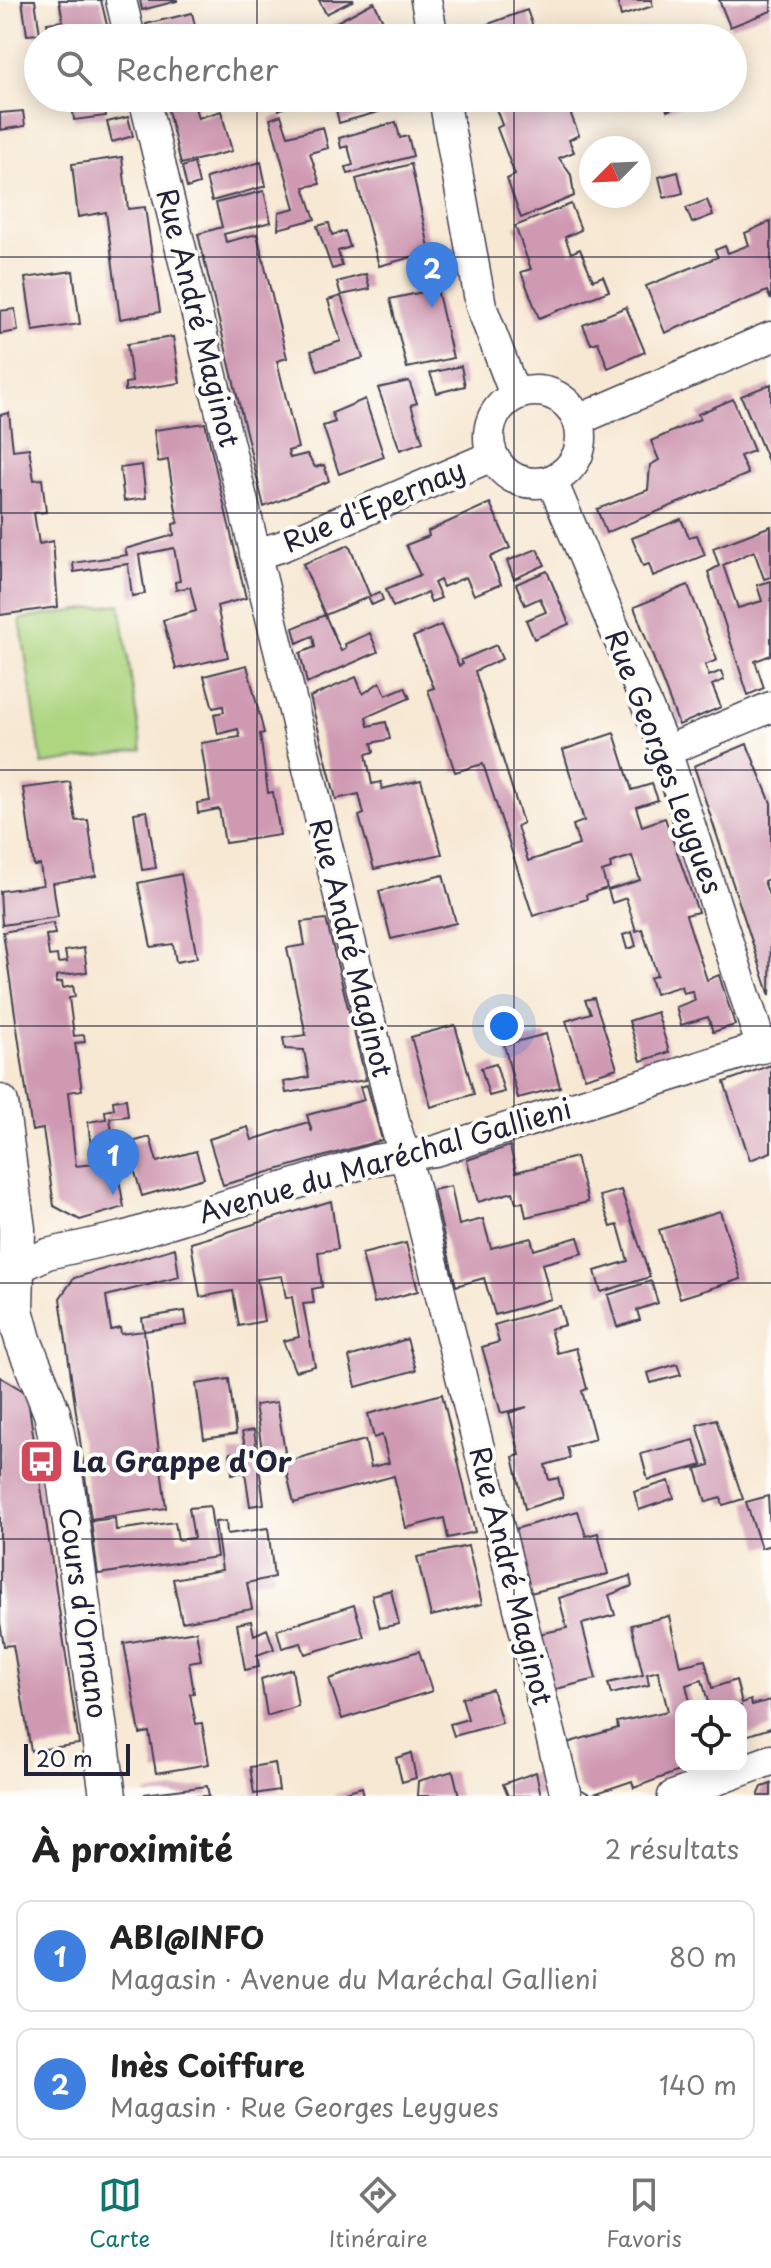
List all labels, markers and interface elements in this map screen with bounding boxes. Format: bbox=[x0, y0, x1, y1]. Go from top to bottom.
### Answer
search box bbox=[24, 24, 747, 112]
icon: search bbox=[52, 46, 96, 90]
text: Rechercher bbox=[116, 46, 279, 91]
north arrow bbox=[579, 136, 651, 208]
street label: Rue André Maginot bbox=[146, 184, 252, 452]
pin: 2 bbox=[406, 242, 458, 308]
street label: Rue d'Epernay bbox=[276, 447, 471, 562]
street label: Rue Georges Leygues bbox=[595, 623, 736, 900]
street label: Rue André Maginot bbox=[299, 814, 405, 1082]
your location bbox=[484, 1006, 524, 1046]
street label: Avenue du Maréchal Gallieni bbox=[193, 1086, 576, 1233]
pin: 1 bbox=[87, 1129, 139, 1195]
bus stop icon: La Grappe d'Or bbox=[17, 1438, 65, 1486]
place label: La Grappe d'Or bbox=[72, 1439, 293, 1482]
street label: Rue André Maginot bbox=[459, 1442, 565, 1710]
street label: Cours d'Ornano bbox=[48, 1505, 121, 1721]
map controls bbox=[675, 1700, 747, 1772]
button: locate bbox=[675, 1700, 747, 1772]
scale bar bbox=[24, 1740, 130, 1776]
text: 20 m bbox=[36, 1741, 93, 1774]
text: À proximité bbox=[32, 1822, 233, 1874]
text: 2 résultats bbox=[605, 1829, 739, 1868]
text: ABI@INFO bbox=[110, 1914, 264, 1959]
text: 1 bbox=[54, 1937, 66, 1976]
text: 80 m bbox=[669, 1937, 737, 1976]
text: Magasin · Avenue du Maréchal Gallieni bbox=[110, 1959, 598, 1998]
text: Inès Coiffure bbox=[110, 2042, 305, 2087]
text: 2 bbox=[51, 2065, 69, 2104]
text: 140 m bbox=[659, 2065, 737, 2104]
text: Magasin · Rue Georges Leygues bbox=[110, 2087, 499, 2126]
tab: Carte bbox=[89, 2173, 150, 2254]
tab: Itinéraire bbox=[329, 2173, 428, 2254]
tab: Favoris bbox=[606, 2173, 682, 2254]

